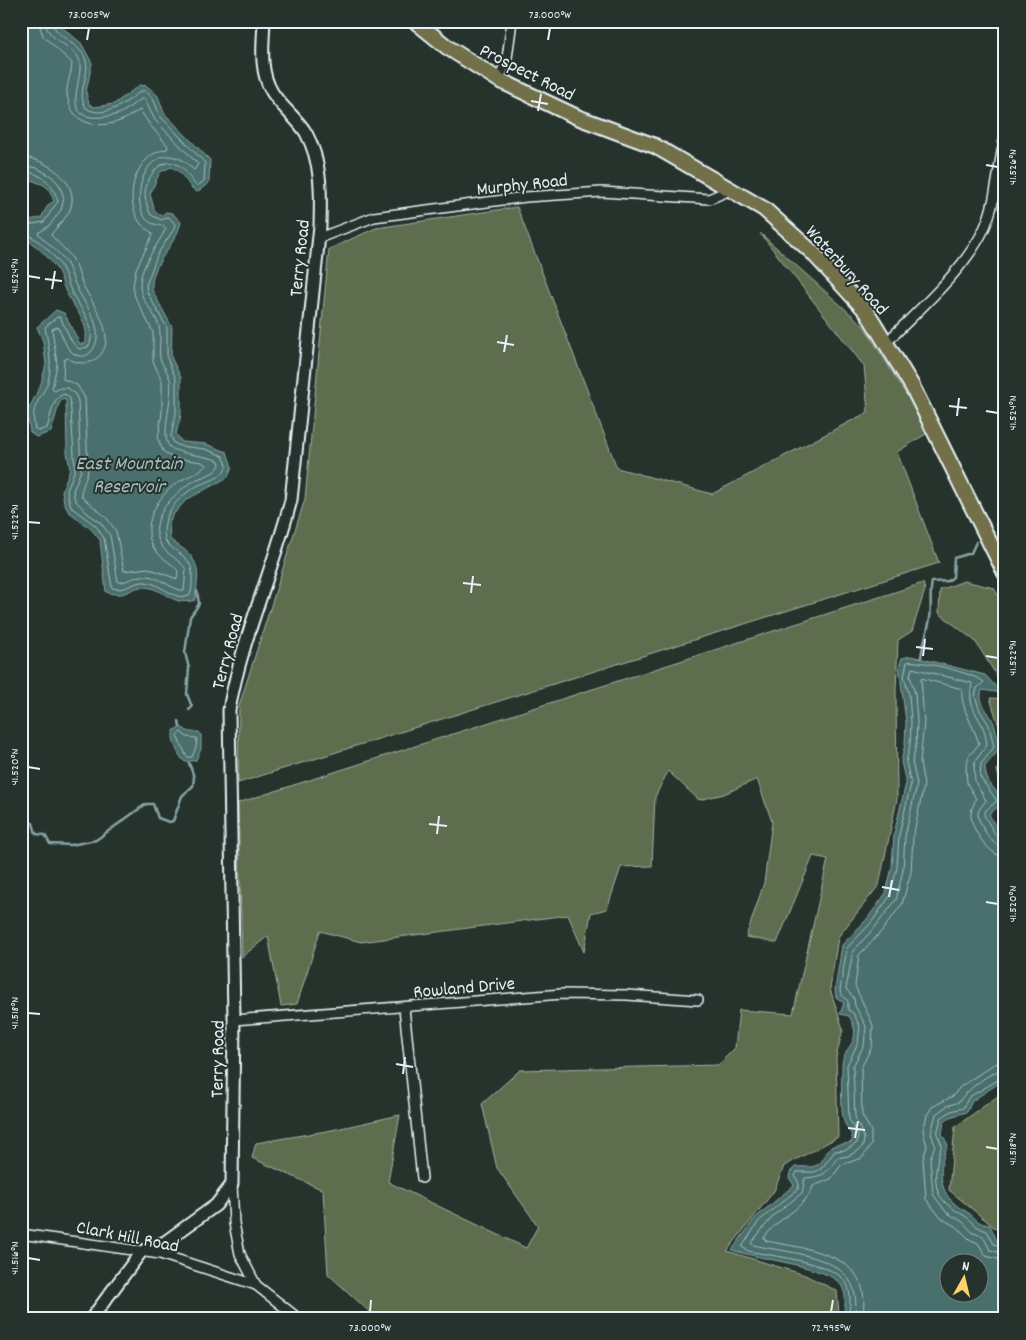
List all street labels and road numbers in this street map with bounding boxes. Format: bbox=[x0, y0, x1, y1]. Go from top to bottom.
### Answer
street label: Prospect Road bbox=[474, 39, 579, 110]
street label: Murphy Road bbox=[475, 168, 569, 205]
street label: Terry Road bbox=[284, 218, 319, 298]
street label: Waterbury Road bbox=[797, 220, 893, 322]
street label: Terry Road bbox=[206, 611, 252, 693]
street label: Rowland Drive bbox=[412, 972, 516, 1007]
street label: Terry Road bbox=[205, 1020, 234, 1098]
street label: Clark Hill Road bbox=[74, 1215, 181, 1262]

